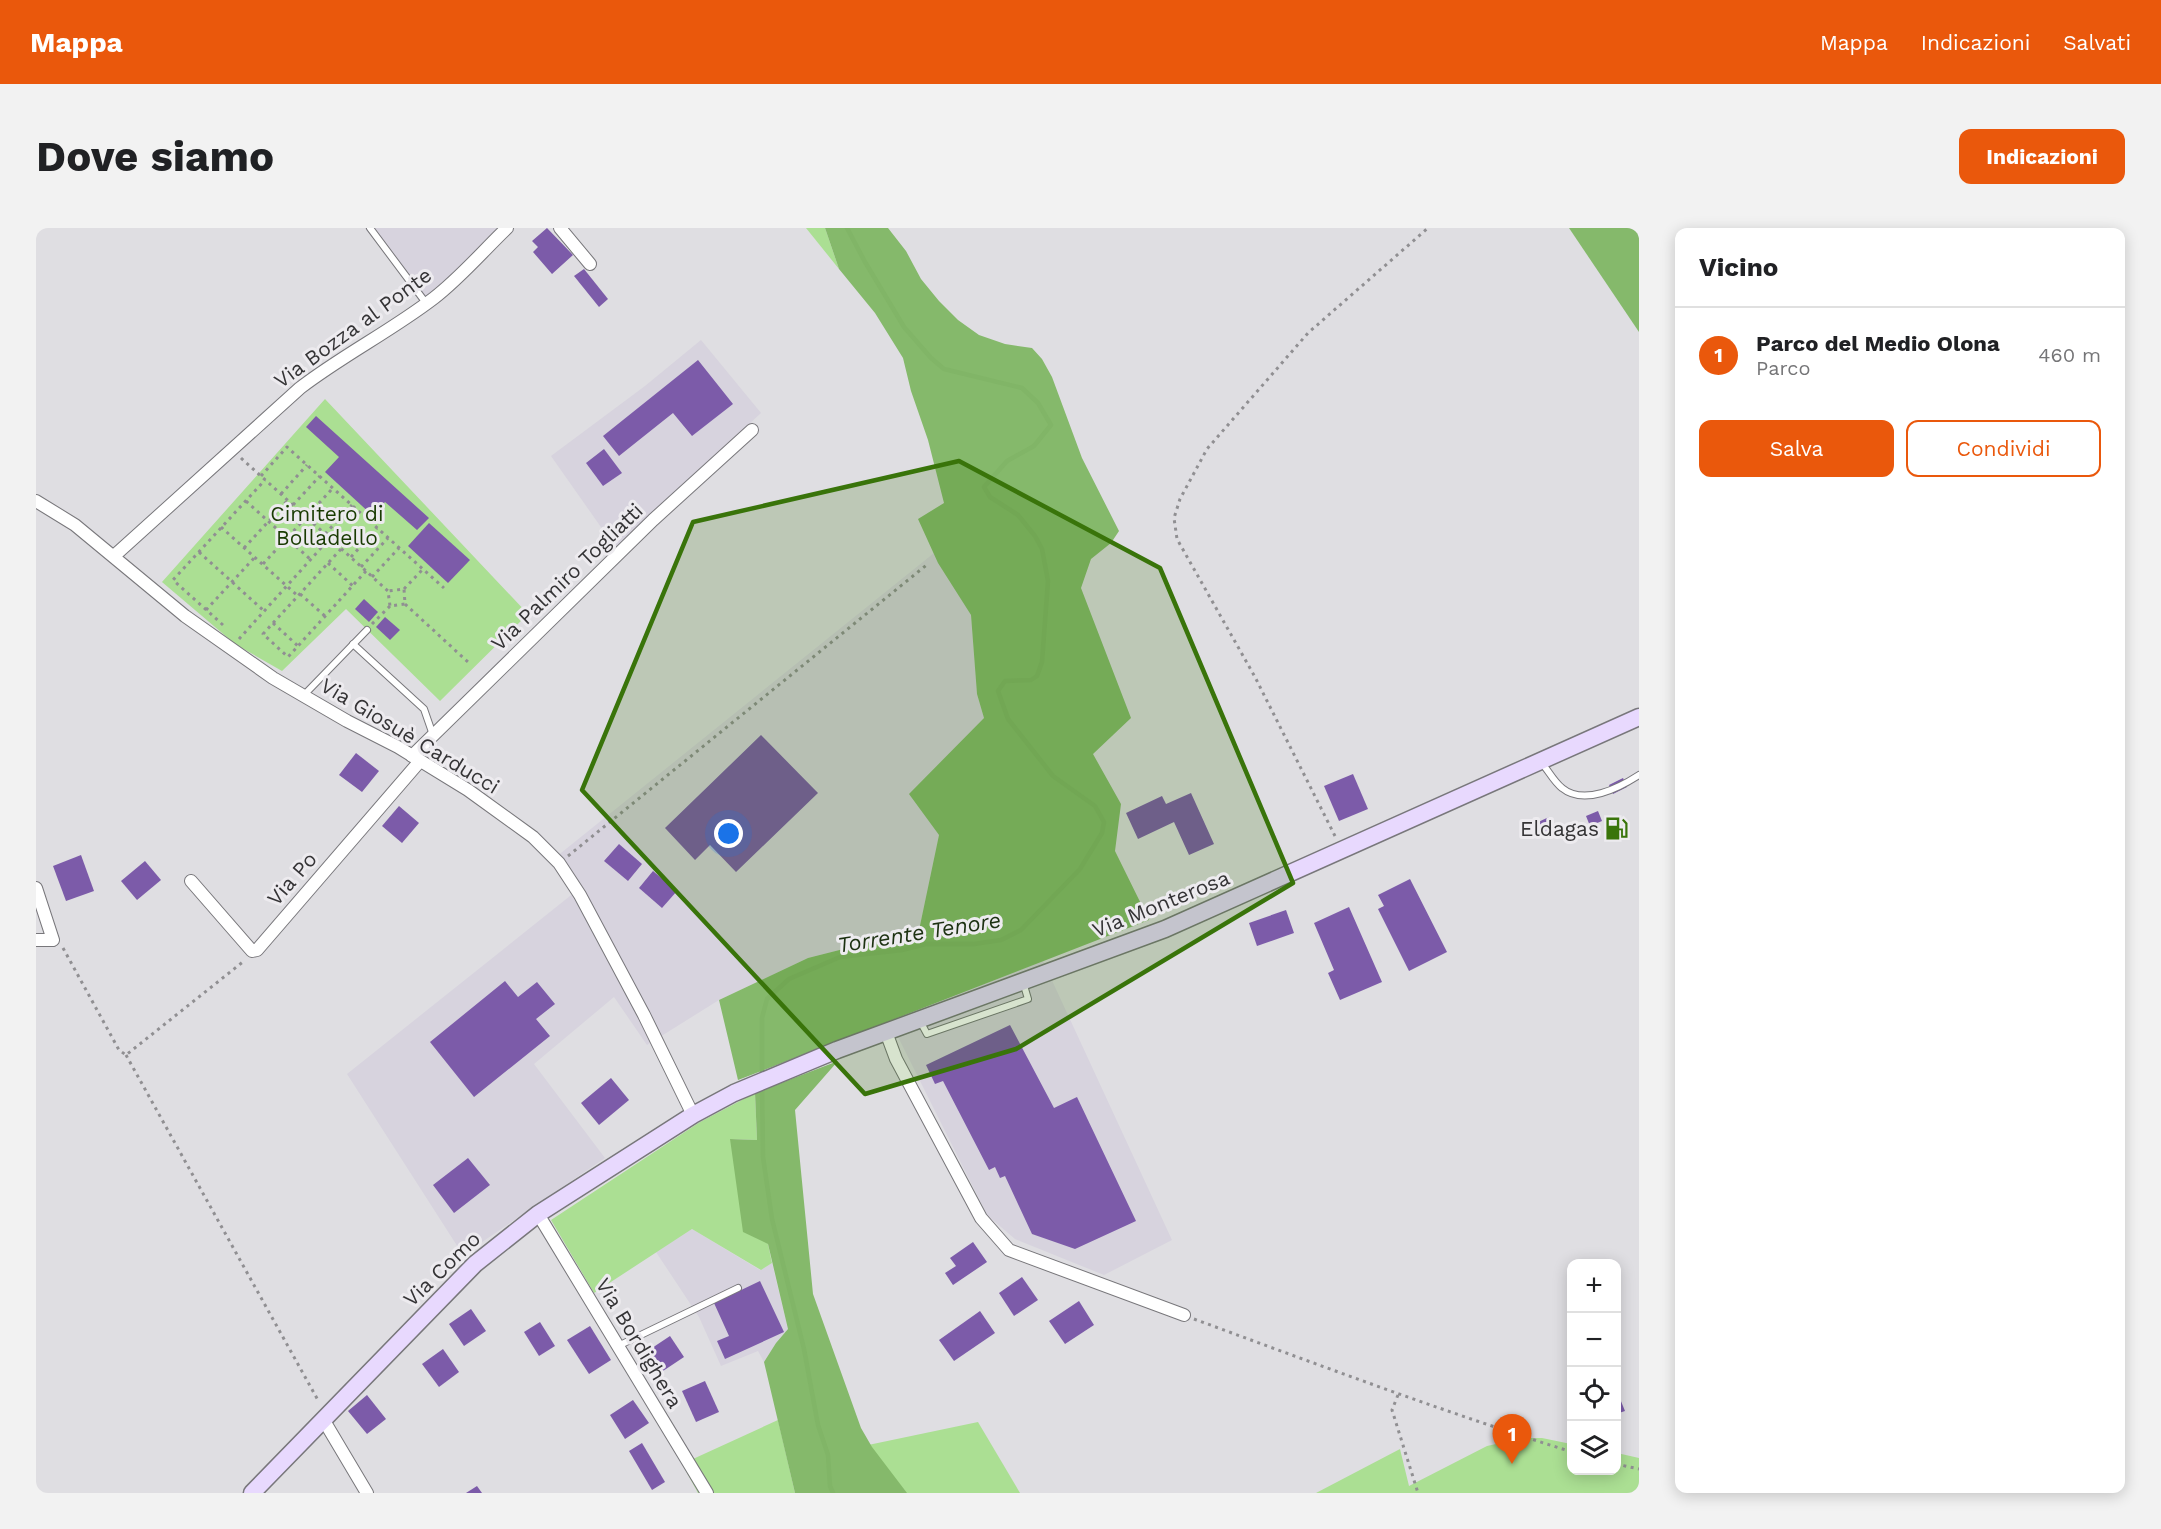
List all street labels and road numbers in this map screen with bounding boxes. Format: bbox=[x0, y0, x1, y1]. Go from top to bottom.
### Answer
street label: Via Bozza al Ponte bbox=[269, 262, 436, 393]
street label: Via Palmiro Togliatti bbox=[486, 498, 648, 656]
street label: Via Giosuè Carducci bbox=[316, 672, 504, 799]
street label: Via Po bbox=[262, 847, 322, 911]
street label: Via Monterosa bbox=[1089, 865, 1233, 942]
street label: Via Como bbox=[398, 1226, 485, 1311]
street label: Via Bordighera bbox=[591, 1273, 688, 1412]

